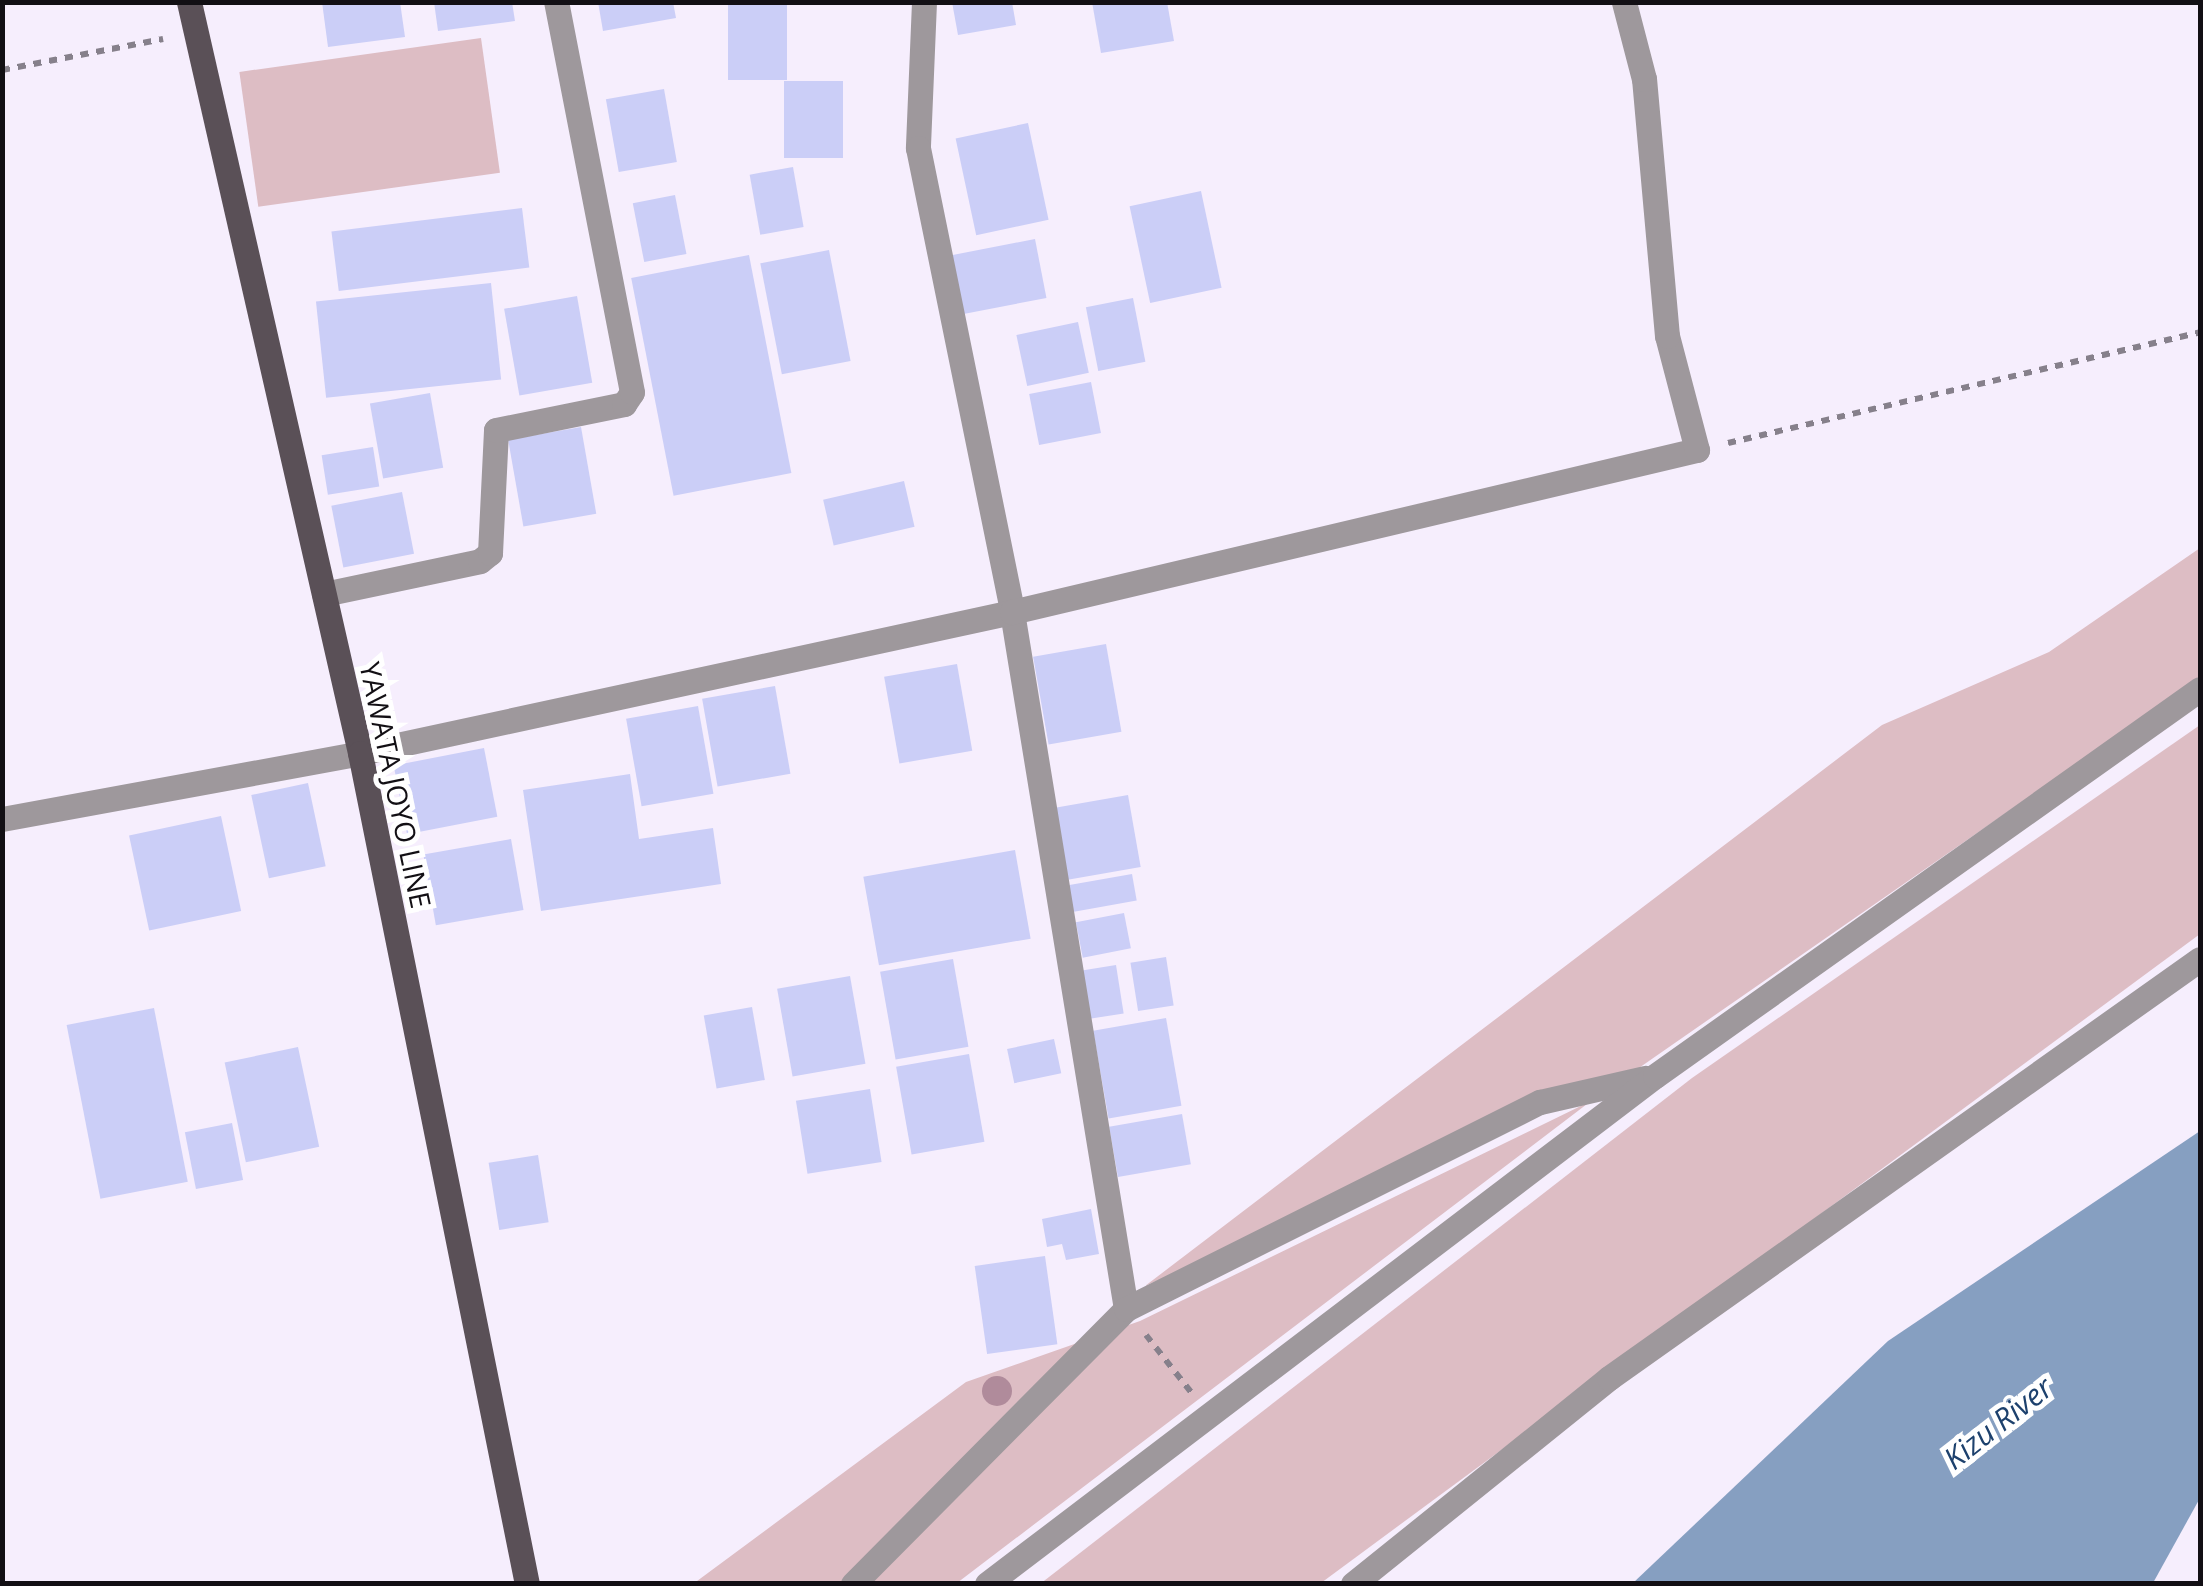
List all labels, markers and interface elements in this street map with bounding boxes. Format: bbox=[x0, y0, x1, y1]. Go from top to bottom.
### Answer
street label: YAWATA JOYO LINE bbox=[354, 659, 438, 911]
water label: Kizu River bbox=[1936, 1369, 2060, 1477]

